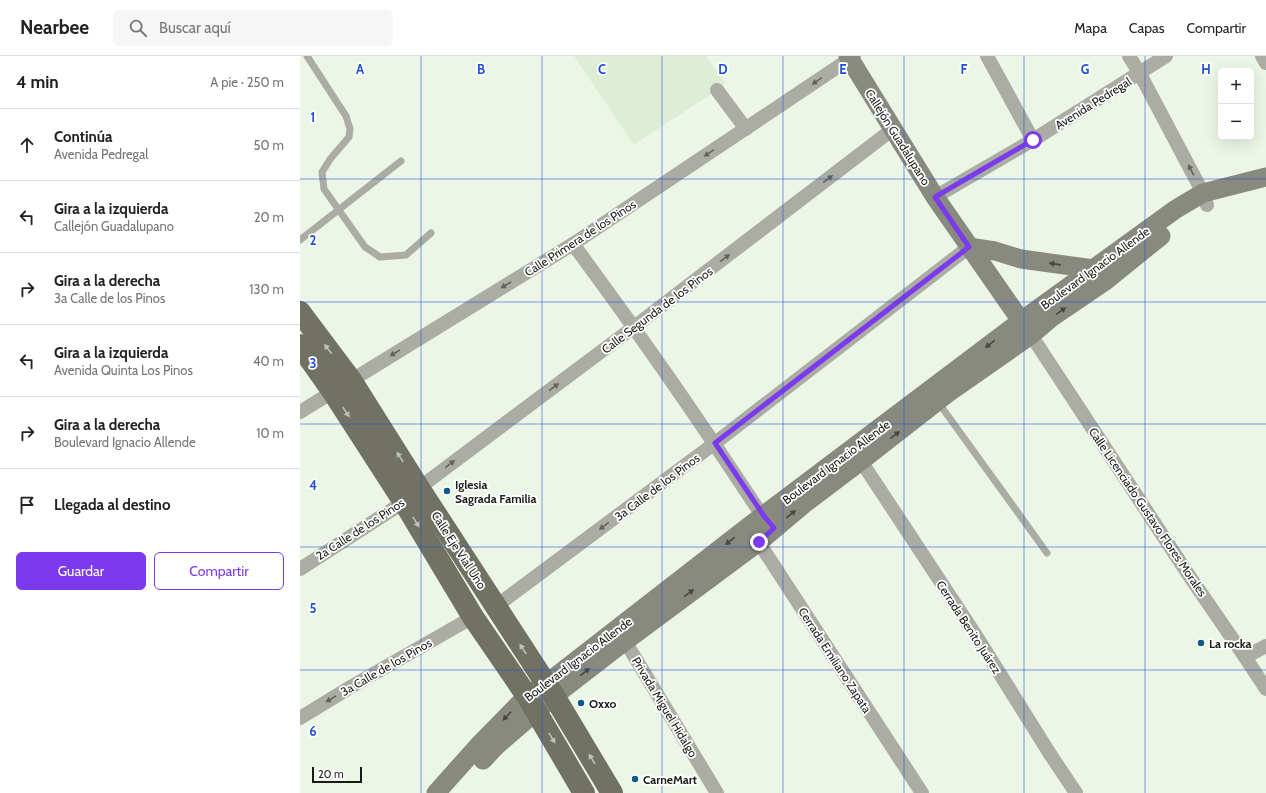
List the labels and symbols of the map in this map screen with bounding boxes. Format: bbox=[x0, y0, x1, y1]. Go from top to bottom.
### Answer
text: A bbox=[356, 61, 365, 77]
text: B bbox=[477, 61, 485, 77]
text: C bbox=[598, 61, 606, 77]
text: D bbox=[718, 61, 728, 77]
text: E bbox=[839, 61, 847, 77]
text: F bbox=[961, 61, 968, 77]
text: G bbox=[1081, 61, 1090, 77]
text: H bbox=[1201, 61, 1211, 77]
street label: Avenida Pedregal bbox=[1052, 73, 1134, 132]
one-way arrow bbox=[812, 77, 822, 85]
street label: Callejón Guadalupano bbox=[862, 86, 934, 188]
text: 1 bbox=[311, 109, 315, 125]
route start bbox=[1024, 131, 1042, 149]
one-way arrow bbox=[704, 150, 715, 157]
one-way arrow bbox=[1188, 164, 1194, 176]
one-way arrow bbox=[823, 174, 834, 183]
street label: Calle Primera de los Pinos bbox=[522, 196, 638, 280]
street label: Boulevard Ignacio Allende bbox=[1038, 224, 1152, 312]
text: 2 bbox=[310, 232, 317, 248]
one-way arrow bbox=[720, 253, 731, 262]
one-way arrow bbox=[1049, 261, 1061, 267]
street label: Calle Segunda de los Pinos bbox=[599, 263, 715, 357]
one-way arrow bbox=[501, 281, 511, 289]
one-way arrow bbox=[1056, 307, 1066, 315]
one-way arrow bbox=[985, 340, 996, 349]
one-way arrow bbox=[324, 344, 332, 355]
one-way arrow bbox=[389, 349, 401, 356]
text: 3 bbox=[309, 355, 317, 371]
one-way arrow bbox=[549, 383, 560, 391]
one-way arrow bbox=[342, 406, 349, 418]
street label: Boulevard Ignacio Allende bbox=[779, 417, 893, 507]
street label: Calle Licenciado Gustavo Flores Morales bbox=[1086, 425, 1210, 599]
one-way arrow bbox=[889, 431, 900, 439]
street label: 3a Calle de los Pinos bbox=[611, 450, 703, 524]
one-way arrow bbox=[396, 452, 404, 463]
one-way arrow bbox=[445, 461, 455, 469]
text: 4 bbox=[309, 477, 317, 493]
place label: Iglesia Sagrada Familia bbox=[455, 477, 536, 506]
marker: Iglesia Sagrada Familia bbox=[442, 486, 452, 496]
street label: 2a Calle de los Pinos bbox=[313, 495, 407, 563]
street label: Calle Eje Vial Uno bbox=[428, 508, 490, 592]
one-way arrow bbox=[786, 509, 797, 518]
one-way arrow bbox=[412, 516, 419, 528]
one-way arrow bbox=[599, 522, 610, 530]
route end bbox=[750, 533, 768, 551]
one-way arrow bbox=[725, 537, 736, 545]
street label: Cerrada Benito Juárez bbox=[933, 578, 1005, 677]
one-way arrow bbox=[683, 589, 694, 598]
text: 5 bbox=[310, 600, 317, 616]
street label: Cerrada Emiliano Zapata bbox=[795, 604, 875, 716]
street label: Boulevard Ignacio Allende bbox=[521, 614, 635, 704]
street label: 3a Calle de los Pinos bbox=[338, 635, 434, 699]
place label: La rocka bbox=[1209, 636, 1252, 651]
marker: La rocka bbox=[1196, 638, 1206, 648]
one-way arrow bbox=[520, 643, 527, 655]
street label: Privada Miguel Hidalgo bbox=[629, 654, 701, 760]
one-way arrow bbox=[579, 668, 590, 676]
one-way arrow bbox=[325, 696, 337, 703]
place label: Oxxo bbox=[589, 696, 617, 711]
marker: Oxxo bbox=[576, 698, 586, 708]
one-way arrow bbox=[502, 711, 512, 721]
text: 6 bbox=[309, 723, 317, 739]
one-way arrow bbox=[548, 732, 555, 744]
one-way arrow bbox=[589, 754, 596, 765]
scale bar bbox=[312, 765, 362, 784]
place label: CarneMart bbox=[643, 772, 697, 787]
marker: CarneMart bbox=[630, 774, 640, 784]

